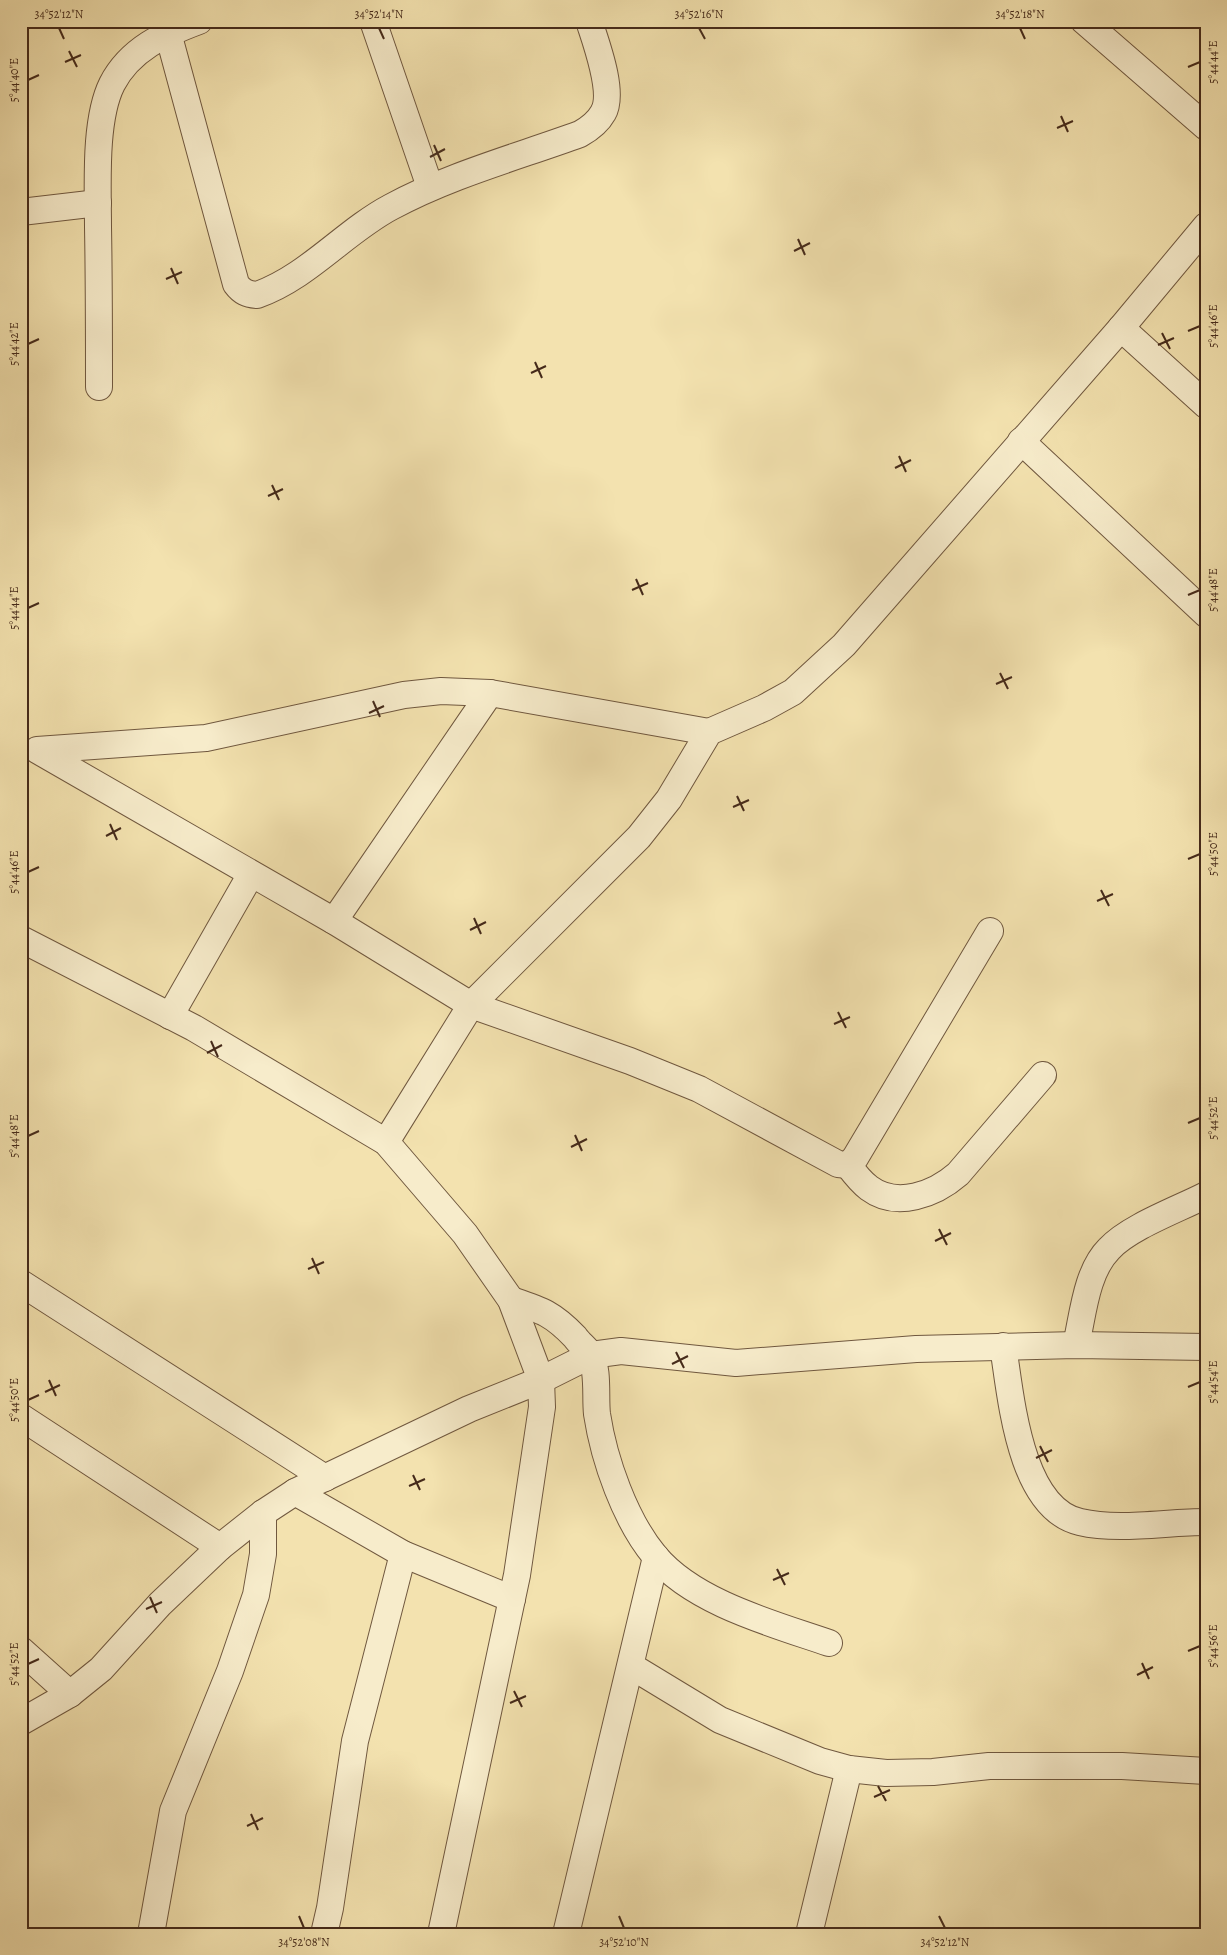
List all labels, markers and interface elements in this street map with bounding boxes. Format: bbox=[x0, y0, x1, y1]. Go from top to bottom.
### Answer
text: 34°52'12"N bbox=[34, 6, 84, 22]
text: 34°52'14"N bbox=[355, 6, 404, 22]
text: 34°52'16"N bbox=[675, 6, 724, 22]
text: 34°52'18"N bbox=[995, 6, 1045, 22]
text: 5°44'44"E bbox=[1205, 40, 1221, 84]
text: 5°44'40"E bbox=[6, 58, 22, 102]
text: 5°44'46"E bbox=[1205, 304, 1221, 348]
text: 5°44'42"E bbox=[6, 322, 22, 366]
text: 5°44'48"E bbox=[1205, 568, 1221, 612]
text: 5°44'44"E bbox=[6, 586, 22, 630]
text: 5°44'50"E bbox=[1205, 832, 1221, 876]
text: 5°44'46"E bbox=[6, 850, 22, 894]
text: 5°44'52"E bbox=[1205, 1096, 1221, 1140]
text: 5°44'48"E bbox=[6, 1114, 22, 1158]
text: 5°44'54"E bbox=[1205, 1360, 1221, 1404]
text: 5°44'50"E bbox=[6, 1378, 22, 1422]
text: 5°44'56"E bbox=[1205, 1624, 1221, 1668]
text: 5°44'52"E bbox=[6, 1642, 22, 1686]
text: 34°52'08"N bbox=[278, 1934, 330, 1950]
text: 34°52'10"N bbox=[599, 1934, 649, 1950]
text: 34°52'12"N bbox=[920, 1934, 970, 1950]

